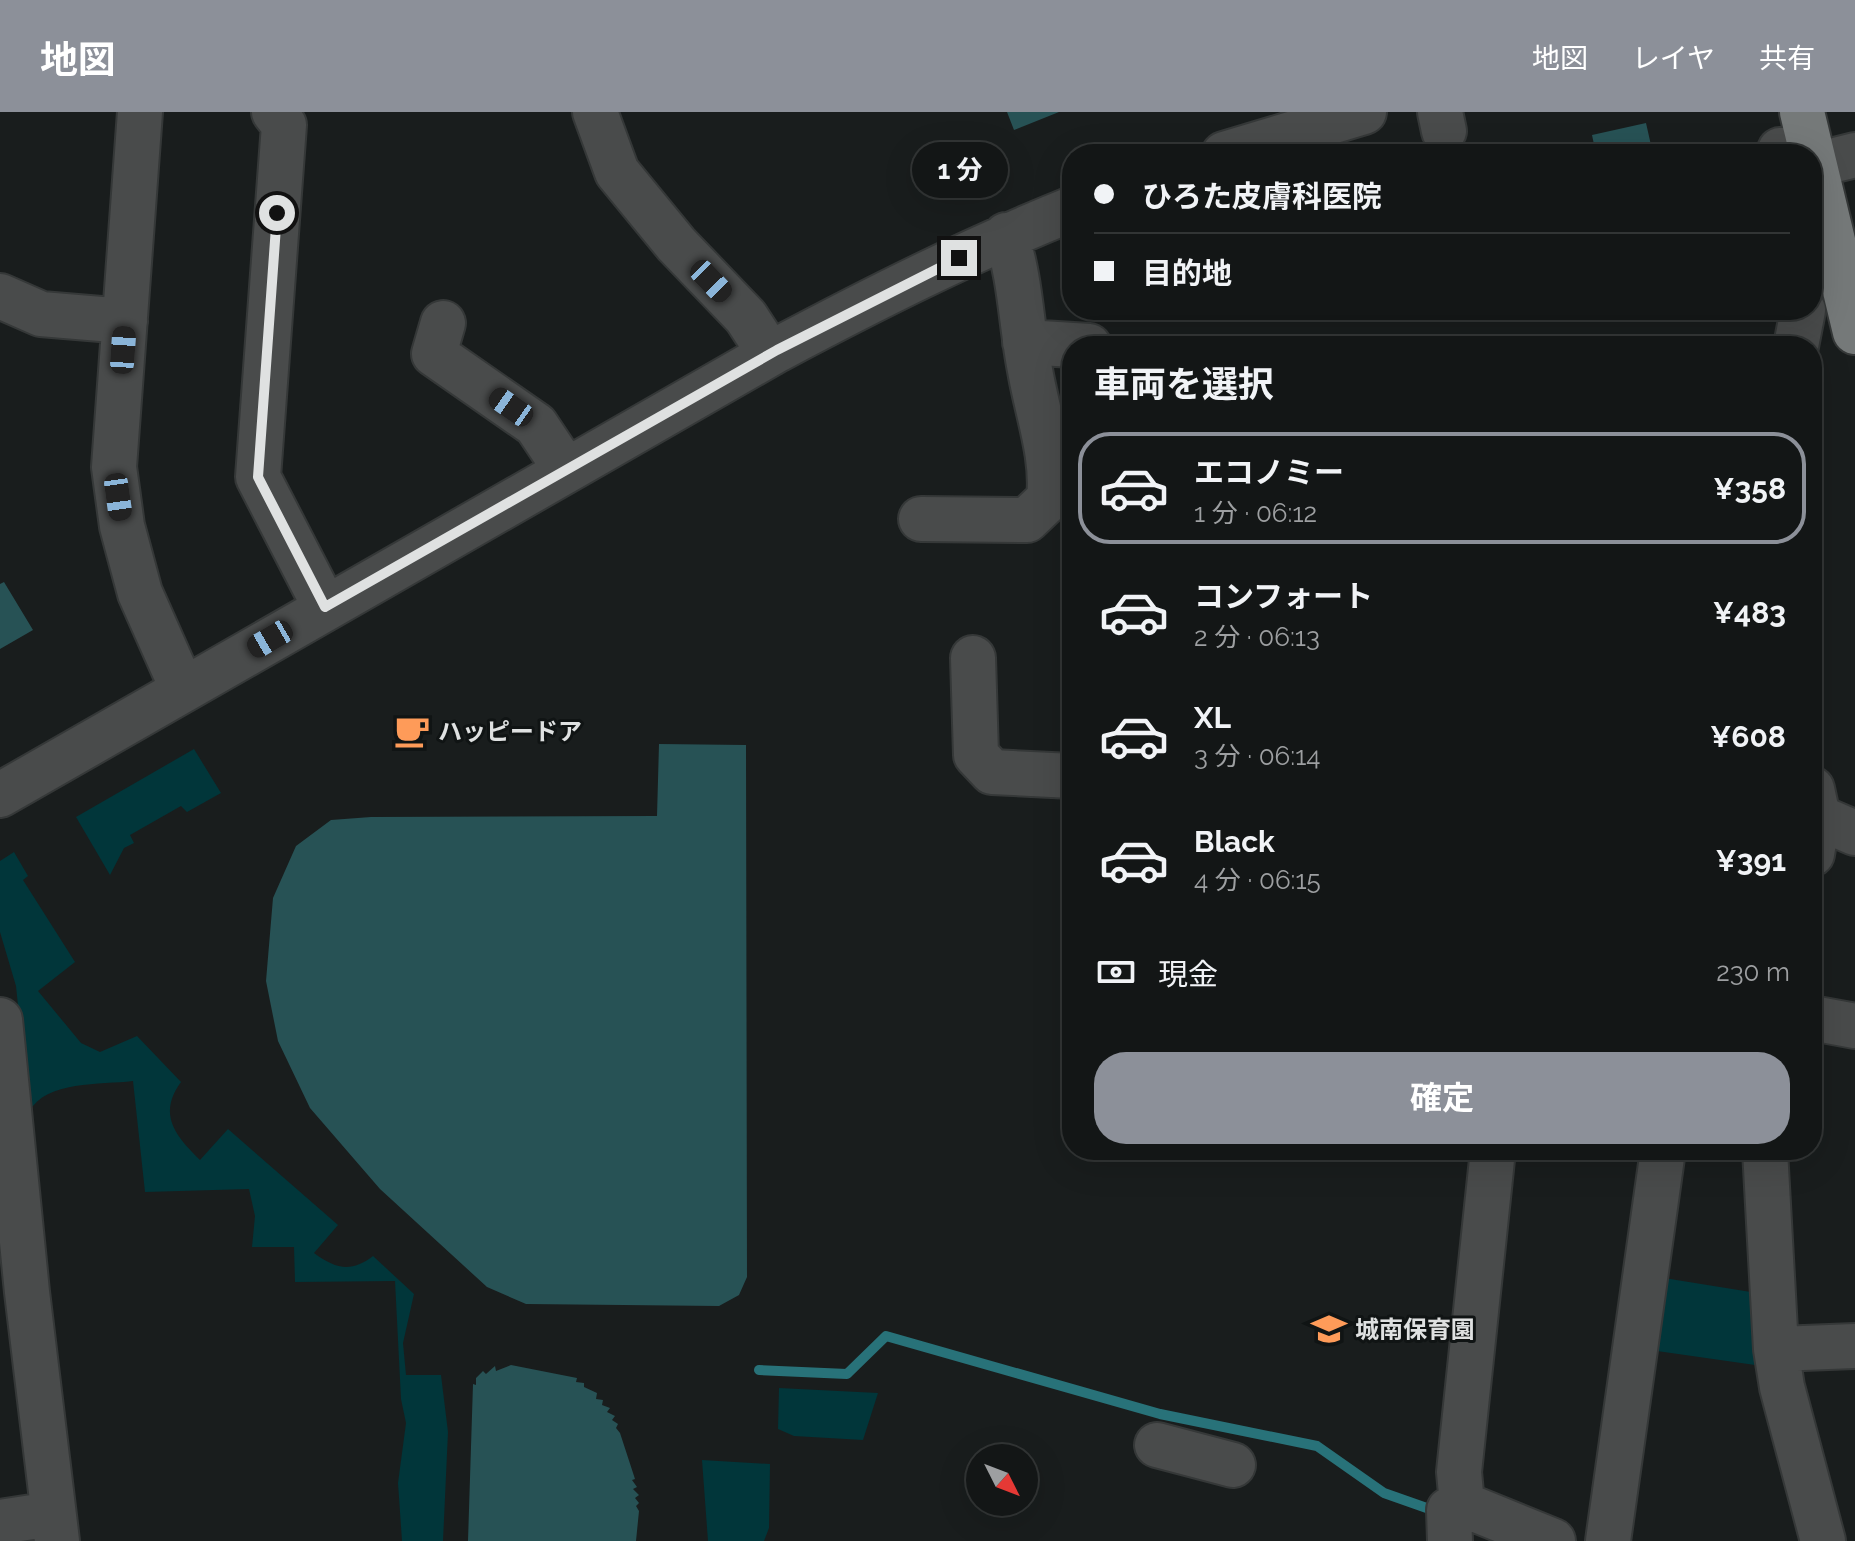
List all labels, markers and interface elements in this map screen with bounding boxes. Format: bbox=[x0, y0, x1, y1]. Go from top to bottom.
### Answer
text: 地図 bbox=[40, 37, 116, 82]
text: 地図 bbox=[1532, 42, 1588, 75]
text: レイヤ bbox=[1632, 42, 1715, 75]
text: 共有 bbox=[1759, 42, 1815, 75]
callout: 1 分 bbox=[911, 142, 1007, 198]
text: 1 分 bbox=[937, 155, 983, 185]
text: ひろた皮膚科医院 bbox=[1142, 179, 1382, 214]
route start bbox=[259, 195, 295, 231]
route end bbox=[941, 240, 977, 276]
car bbox=[686, 255, 736, 307]
text: 目的地 bbox=[1142, 256, 1232, 291]
car bbox=[109, 325, 137, 375]
text: 車両を選択 bbox=[1094, 363, 1274, 405]
car bbox=[484, 383, 538, 431]
icon: car bbox=[1098, 452, 1170, 524]
text: エコノミー bbox=[1194, 455, 1344, 490]
text: ¥358 bbox=[1713, 471, 1786, 506]
car bbox=[103, 472, 133, 522]
text: 1 分 · 06:12 bbox=[1194, 498, 1317, 528]
icon: car bbox=[1098, 576, 1170, 648]
text: コンフォート bbox=[1194, 579, 1373, 614]
text: ¥483 bbox=[1713, 595, 1786, 630]
car bbox=[243, 617, 297, 661]
text: 2 分 · 06:13 bbox=[1194, 622, 1320, 652]
icon: car bbox=[1098, 700, 1170, 772]
text: XL bbox=[1194, 700, 1231, 735]
cafe icon: ハッピードア bbox=[393, 712, 431, 750]
place label: ハッピードア bbox=[438, 717, 582, 746]
text: ¥608 bbox=[1710, 719, 1786, 754]
text: 3 分 · 06:14 bbox=[1194, 741, 1321, 771]
icon: car bbox=[1098, 824, 1170, 896]
text: Black bbox=[1194, 824, 1275, 859]
text: ¥391 bbox=[1715, 843, 1786, 878]
text: 4 分 · 06:15 bbox=[1194, 865, 1321, 895]
icon: cash bbox=[1094, 950, 1138, 994]
text: 現金 bbox=[1158, 957, 1218, 992]
text: 230 m bbox=[1716, 957, 1790, 987]
button: 確定 bbox=[1094, 1052, 1790, 1144]
school or university icon: 城南保育園 bbox=[1310, 1310, 1348, 1348]
place label: 城南保育園 bbox=[1355, 1315, 1475, 1344]
north arrow bbox=[966, 1444, 1038, 1516]
map controls bbox=[966, 1444, 1038, 1516]

